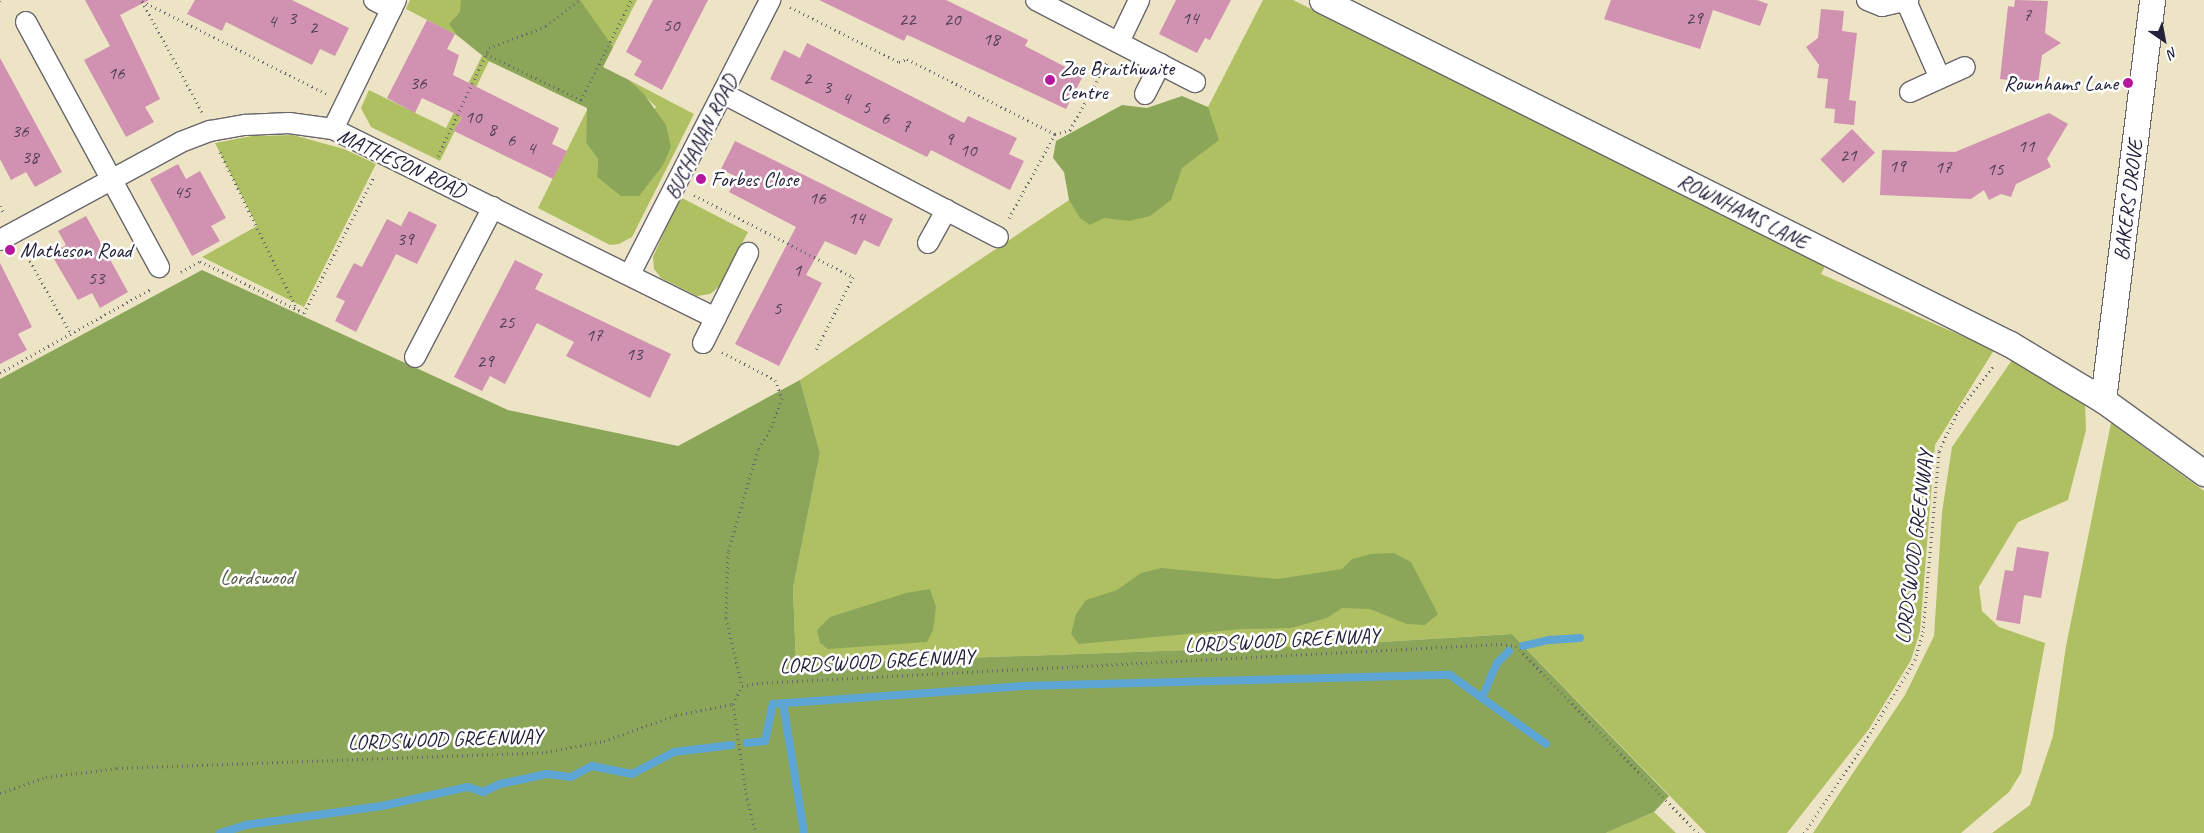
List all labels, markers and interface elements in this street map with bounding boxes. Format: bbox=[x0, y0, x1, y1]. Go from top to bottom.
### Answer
house number: 7 bbox=[2023, 5, 2031, 27]
house number: 3 bbox=[288, 8, 296, 30]
house number: 14 bbox=[1181, 8, 1199, 30]
house number: 29 bbox=[1685, 8, 1703, 30]
house number: 22 bbox=[898, 9, 916, 31]
house number: 20 bbox=[943, 9, 961, 31]
house number: 4 bbox=[268, 11, 276, 33]
house number: 50 bbox=[662, 15, 680, 37]
north arrow bbox=[2139, 15, 2189, 65]
house number: 2 bbox=[309, 17, 317, 39]
house number: 18 bbox=[982, 29, 1000, 51]
text: N bbox=[2164, 44, 2181, 62]
place label: Zoe Braithwaite Centre bbox=[1060, 55, 1175, 105]
house number: 16 bbox=[107, 63, 125, 85]
house number: 2 bbox=[803, 68, 811, 90]
street label: BUCHANAN ROAD bbox=[659, 70, 743, 204]
place label: Rownhams Lane bbox=[2003, 70, 2118, 96]
house number: 36 bbox=[409, 73, 427, 95]
marker: Zoe Braithwaite Centre bbox=[1044, 74, 1056, 86]
house number: 3 bbox=[823, 77, 831, 99]
marker: Rownhams Lane bbox=[2122, 77, 2134, 89]
house number: 4 bbox=[842, 88, 850, 110]
house number: 5 bbox=[862, 97, 870, 119]
house number: 10 bbox=[464, 107, 482, 129]
house number: 6 bbox=[881, 108, 889, 130]
house number: 7 bbox=[902, 116, 910, 138]
house number: 8 bbox=[488, 119, 496, 141]
house number: 36 bbox=[11, 121, 29, 143]
street label: MATHESON ROAD bbox=[333, 122, 471, 204]
house number: 9 bbox=[945, 129, 953, 151]
house number: 6 bbox=[507, 130, 515, 152]
house number: 11 bbox=[2017, 136, 2035, 158]
street label: BAKERS DROVE bbox=[2108, 137, 2148, 263]
house number: 4 bbox=[527, 138, 535, 160]
house number: 10 bbox=[959, 140, 977, 162]
house number: 21 bbox=[1839, 145, 1857, 167]
house number: 38 bbox=[21, 147, 39, 169]
house number: 19 bbox=[1888, 156, 1906, 178]
house number: 17 bbox=[1934, 157, 1952, 179]
house number: 15 bbox=[1986, 159, 2004, 181]
place label: Forbes Close bbox=[711, 166, 798, 192]
street label: ROWNHAMS LANE bbox=[1674, 167, 1812, 255]
marker: Forbes Close bbox=[695, 173, 707, 185]
house number: 45 bbox=[173, 182, 191, 204]
house number: 16 bbox=[808, 188, 826, 210]
house number: 14 bbox=[847, 208, 865, 230]
house number: 39 bbox=[396, 229, 414, 251]
place label: Matheson Road bbox=[20, 237, 132, 263]
marker: Matheson Road bbox=[4, 244, 16, 256]
house number: 1 bbox=[793, 260, 801, 282]
house number: 53 bbox=[87, 268, 105, 290]
house number: 5 bbox=[773, 298, 781, 320]
house number: 25 bbox=[497, 312, 515, 334]
house number: 17 bbox=[585, 325, 603, 347]
house number: 13 bbox=[625, 344, 643, 366]
house number: 29 bbox=[476, 351, 494, 373]
street label: LORDSWOOD GREENWAY bbox=[1890, 449, 1938, 645]
park label: Lordswood bbox=[220, 564, 294, 590]
street label: LORDSWOOD GREENWAY bbox=[1184, 622, 1380, 658]
street label: LORDSWOOD GREENWAY bbox=[779, 643, 975, 679]
street label: LORDSWOOD GREENWAY bbox=[347, 723, 543, 755]

